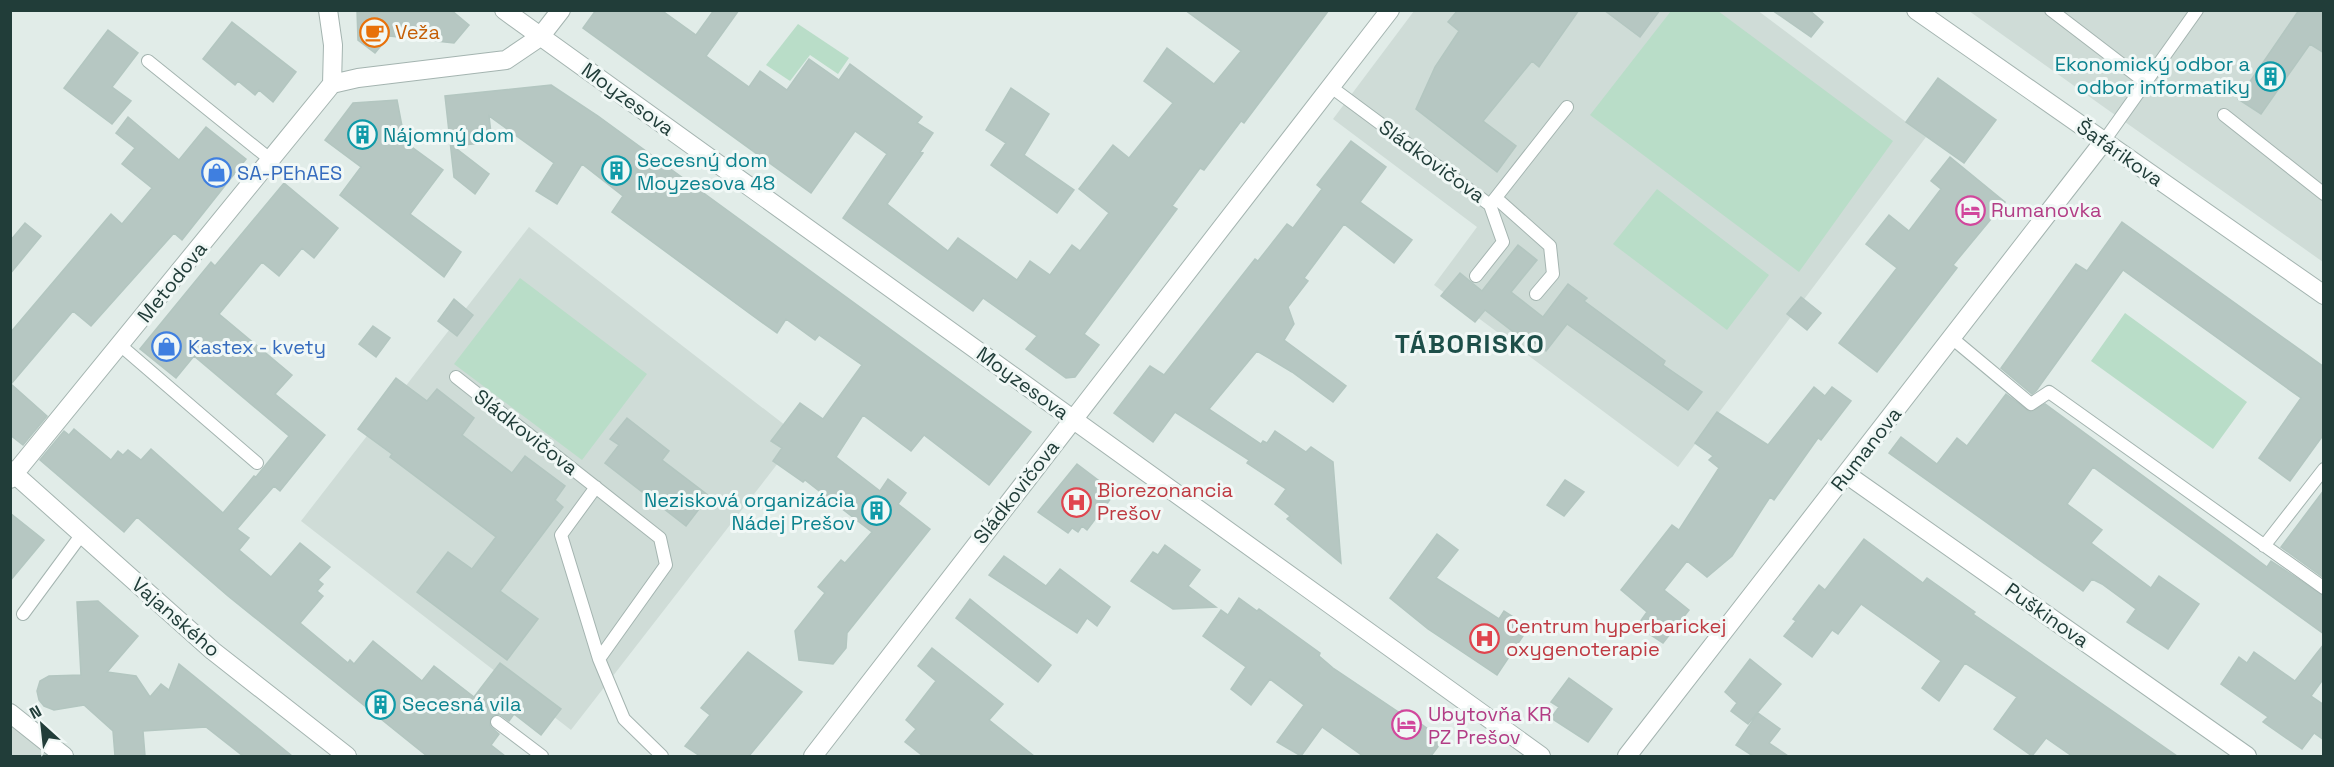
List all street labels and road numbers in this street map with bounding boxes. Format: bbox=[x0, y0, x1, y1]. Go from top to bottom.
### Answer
street label: Moyzesova bbox=[577, 57, 679, 141]
street label: Sládkovičova bbox=[1374, 114, 1490, 208]
street label: Šafárikova bbox=[2072, 114, 2168, 192]
street label: Metodova bbox=[131, 236, 213, 328]
street label: Moyzesova bbox=[972, 341, 1074, 425]
street label: Sládkovičova bbox=[469, 383, 583, 481]
street label: Rumanova bbox=[1825, 402, 1907, 496]
street label: Sládkovičova bbox=[967, 435, 1065, 549]
street label: Vajanského bbox=[126, 571, 226, 663]
street label: Puškinova bbox=[2000, 577, 2094, 653]

